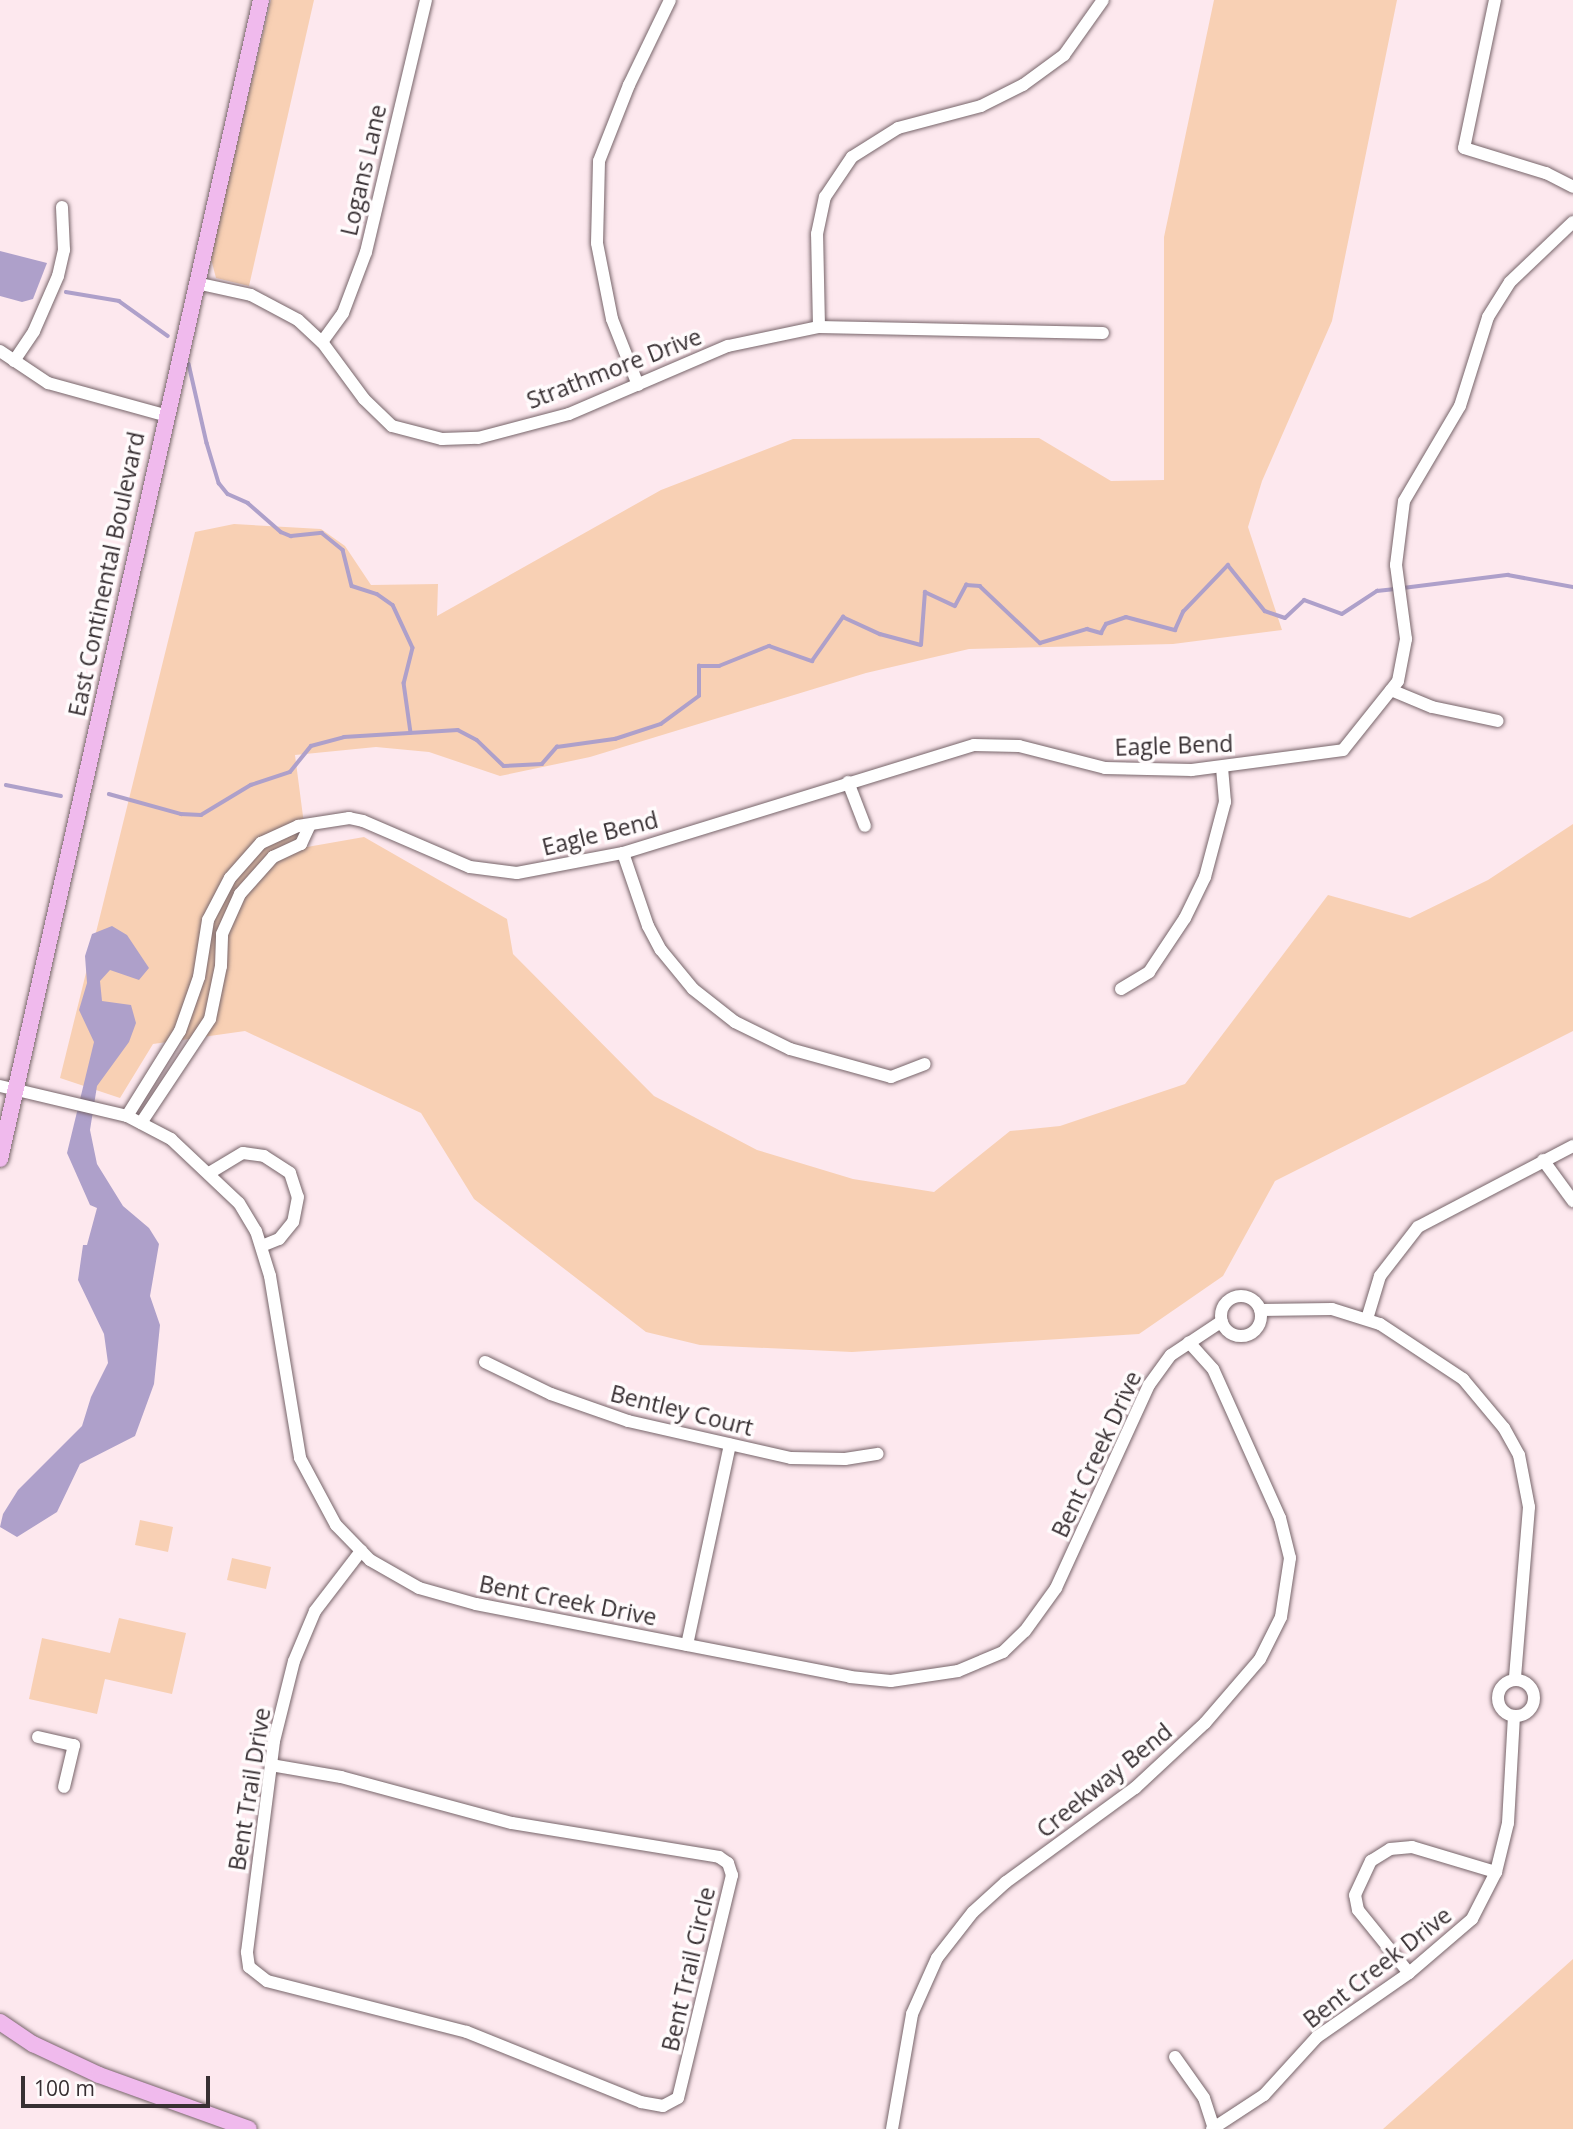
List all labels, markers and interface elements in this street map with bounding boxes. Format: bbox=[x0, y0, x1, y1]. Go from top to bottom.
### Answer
street label: Logans Lane bbox=[334, 102, 392, 238]
street label: Strathmore Drive bbox=[523, 322, 705, 414]
street label: East Continental Boulevard bbox=[62, 429, 150, 719]
street label: Eagle Bend bbox=[1114, 729, 1234, 761]
street label: Eagle Bend bbox=[539, 805, 661, 861]
street label: Bent Creek Drive bbox=[1045, 1367, 1147, 1541]
street label: Bentley Court bbox=[608, 1379, 756, 1441]
street label: Bent Creek Drive bbox=[477, 1569, 659, 1631]
street label: Bent Trail Drive bbox=[222, 1705, 276, 1873]
street label: Creekway Bend bbox=[1031, 1717, 1177, 1843]
street label: Bent Trail Circle bbox=[656, 1884, 720, 2054]
street label: Bent Creek Drive bbox=[1298, 1901, 1456, 2033]
scale bar bbox=[24, 2062, 214, 2106]
text: 100 m bbox=[34, 2074, 95, 2102]

